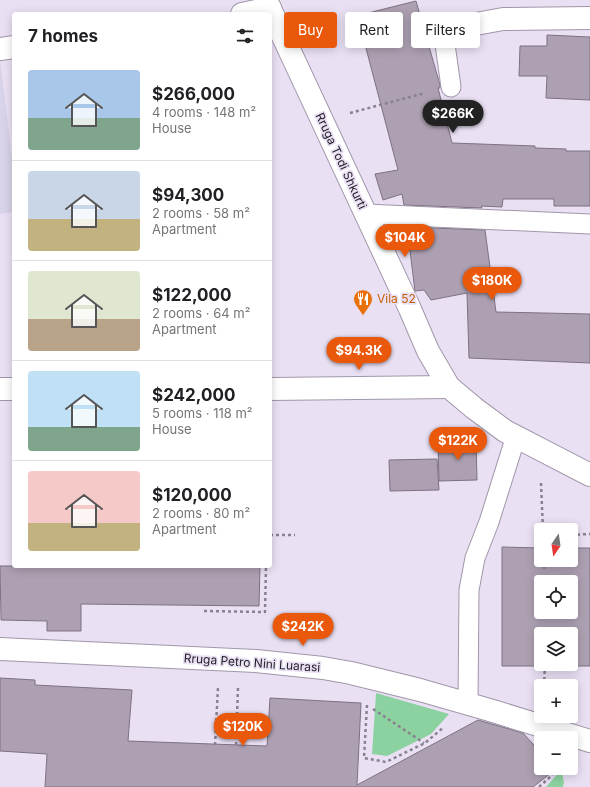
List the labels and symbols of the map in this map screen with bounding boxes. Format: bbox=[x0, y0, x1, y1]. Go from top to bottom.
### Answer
pin: $266K bbox=[425, 100, 481, 134]
street label: Rruga Todi Shkurti bbox=[313, 110, 370, 211]
pin: $104K bbox=[377, 224, 433, 258]
pin: $180K bbox=[464, 267, 520, 301]
restaurant icon: Vila 52 bbox=[352, 288, 374, 316]
place label: Vila 52 bbox=[377, 291, 416, 306]
pin: $94.3K bbox=[326, 337, 392, 371]
pin: $122K bbox=[430, 427, 486, 461]
north arrow bbox=[534, 523, 578, 567]
pin: $242K bbox=[275, 613, 331, 647]
street label: Rruga Petro Nini Luarasi bbox=[183, 650, 321, 675]
pin: $120K bbox=[215, 713, 271, 747]

